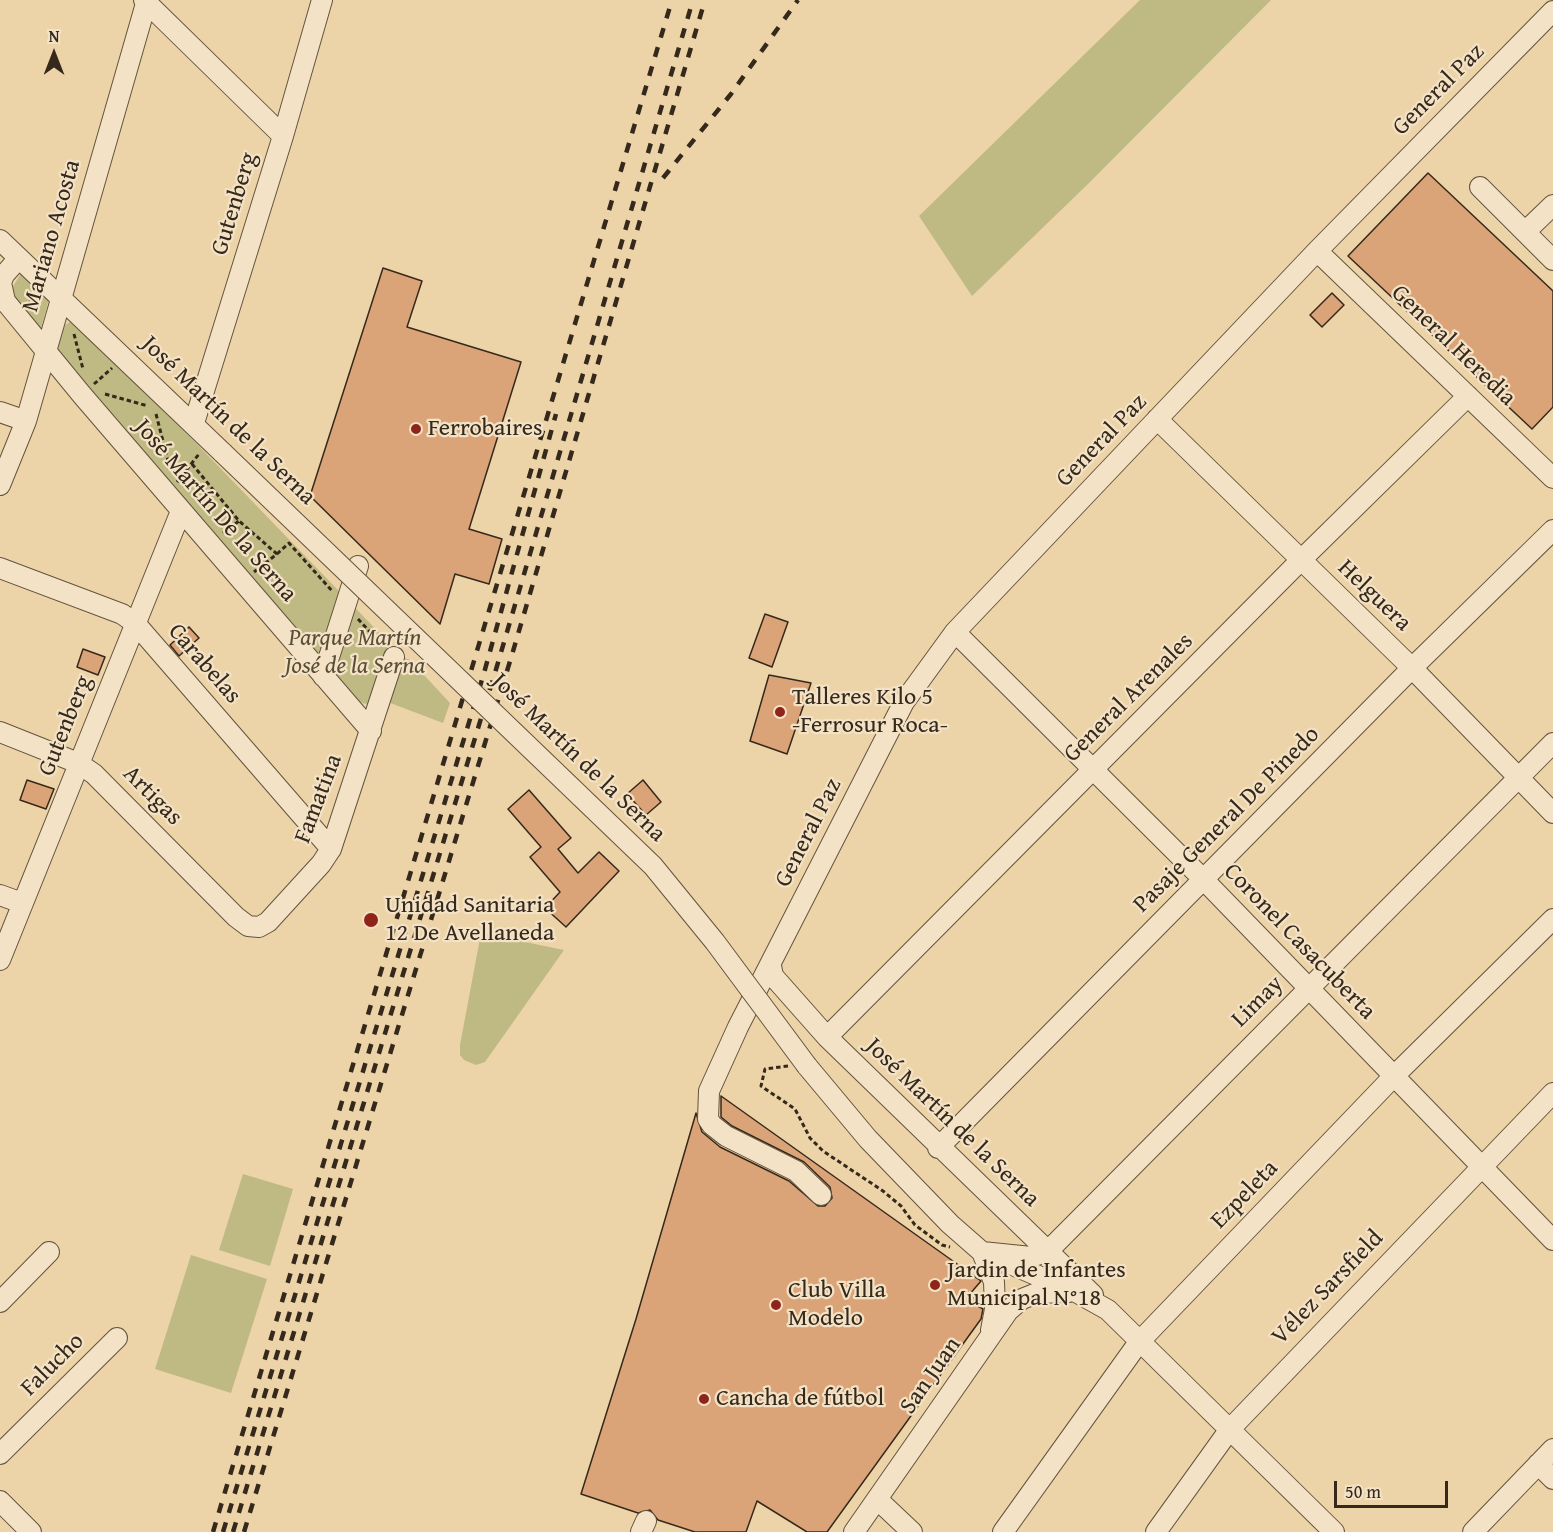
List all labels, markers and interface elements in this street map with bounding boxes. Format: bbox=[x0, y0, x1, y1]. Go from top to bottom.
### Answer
north arrow bbox=[24, 24, 84, 84]
text: N bbox=[49, 24, 59, 48]
street label: General Paz bbox=[1387, 38, 1491, 142]
street label: Gutenberg bbox=[206, 149, 264, 259]
street label: Mariano Acosta bbox=[17, 157, 87, 315]
street label: General Heredia bbox=[1385, 279, 1521, 413]
street label: José Martín de la Serna bbox=[135, 330, 321, 512]
street label: General Paz bbox=[1051, 389, 1153, 493]
street label: José Martín De la Serna bbox=[128, 414, 302, 608]
place label: Ferrobaires bbox=[428, 415, 543, 443]
marker: Ferrobaires bbox=[409, 422, 423, 436]
street label: Helguera bbox=[1331, 554, 1417, 638]
street label: Carabelas bbox=[161, 618, 247, 710]
park label: Parque Martín José de la Serna bbox=[285, 625, 425, 681]
street label: General Arenales bbox=[1058, 627, 1200, 769]
street label: José Martín de la Serna bbox=[485, 667, 671, 849]
street label: Gutenberg bbox=[33, 672, 99, 780]
place label: Talleres Kilo 5 -Ferrosur Roca- bbox=[792, 684, 948, 740]
marker: Talleres Kilo 5 -Ferrosur Roca- bbox=[773, 705, 787, 719]
street label: Pasaje General De Pinedo bbox=[1128, 721, 1326, 919]
street label: Famatina bbox=[289, 750, 349, 848]
street label: Artigas bbox=[116, 760, 188, 832]
street label: General Paz bbox=[769, 774, 849, 892]
street label: Coronel Casacuberta bbox=[1217, 858, 1381, 1026]
place label: Unidad Sanitaria 12 De Avellaneda bbox=[385, 892, 554, 948]
marker: Unidad Sanitaria 12 De Avellaneda bbox=[362, 911, 380, 929]
street label: Limay bbox=[1226, 970, 1290, 1034]
street label: José Martín de la Serna bbox=[859, 1032, 1045, 1214]
street label: Ezpeleta bbox=[1205, 1155, 1285, 1235]
street label: Vélez Sarsfield bbox=[1266, 1225, 1390, 1351]
place label: Jardin de Infantes Municipal N°18 bbox=[947, 1257, 1126, 1313]
place label: Club Villa Modelo bbox=[788, 1277, 886, 1333]
marker: Jardin de Infantes Municipal N°18 bbox=[928, 1278, 942, 1292]
marker: Club Villa Modelo bbox=[769, 1298, 783, 1312]
street label: Falucho bbox=[15, 1327, 91, 1403]
street label: San Juan bbox=[894, 1332, 968, 1420]
place label: Cancha de fútbol bbox=[716, 1385, 884, 1413]
marker: Cancha de fútbol bbox=[697, 1392, 711, 1406]
scale bar bbox=[1337, 1469, 1451, 1507]
text: 50 m bbox=[1345, 1478, 1381, 1505]

